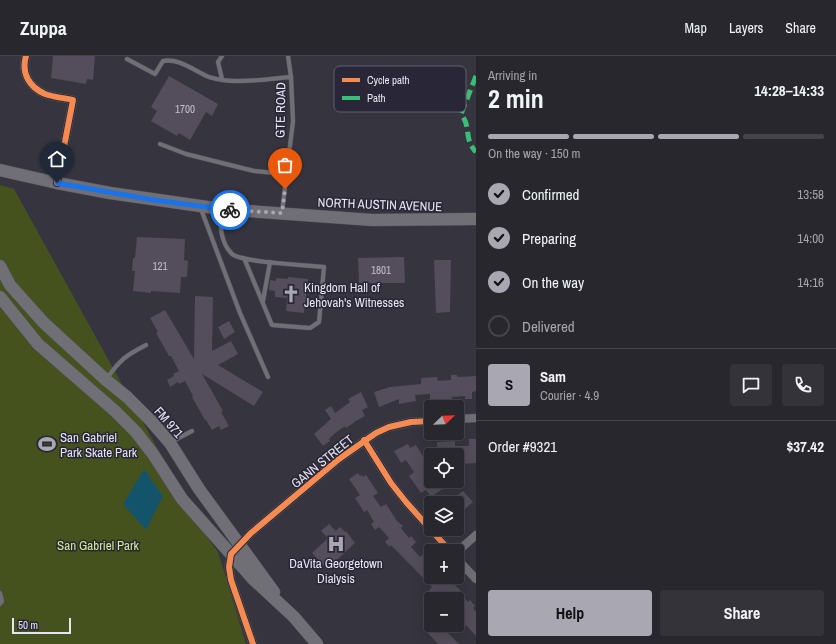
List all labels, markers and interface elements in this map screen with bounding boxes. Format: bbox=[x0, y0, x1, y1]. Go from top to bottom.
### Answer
text: Zuppa bbox=[20, 15, 67, 41]
text: Map bbox=[685, 19, 707, 37]
text: Layers bbox=[729, 19, 763, 37]
text: Share bbox=[785, 19, 816, 37]
legend bbox=[334, 66, 466, 112]
text: Arriving in bbox=[488, 67, 537, 84]
text: Cycle path bbox=[367, 73, 410, 87]
text: 14:28–14:33 bbox=[754, 80, 824, 101]
text: 2 min bbox=[488, 81, 544, 116]
street label: GTE ROAD bbox=[272, 82, 289, 138]
text: Path bbox=[367, 91, 386, 105]
house number: 1700 bbox=[175, 102, 195, 116]
pin bbox=[40, 142, 74, 183]
text: On the way · 150 m bbox=[488, 145, 580, 162]
icon: home bbox=[46, 148, 68, 170]
pin bbox=[268, 148, 302, 189]
icon: bag bbox=[274, 154, 296, 176]
icon: check bbox=[488, 183, 510, 205]
text: Confirmed bbox=[522, 184, 579, 205]
text: 13:58 bbox=[797, 186, 824, 203]
courier bbox=[210, 190, 250, 230]
street label: NORTH AUSTIN AVENUE bbox=[317, 194, 443, 215]
icon: bike bbox=[219, 199, 241, 221]
icon: check bbox=[488, 227, 510, 249]
text: Preparing bbox=[522, 228, 576, 249]
text: 14:00 bbox=[797, 230, 824, 247]
house number: 121 bbox=[152, 259, 168, 273]
house number: 1801 bbox=[371, 263, 391, 277]
icon: check bbox=[488, 271, 510, 293]
text: On the way bbox=[522, 272, 584, 293]
text: 14:16 bbox=[797, 274, 824, 291]
place label: Kingdom Hall of Jehovah's Witnesses bbox=[304, 279, 404, 311]
church icon: Kingdom Hall of Jehovah's Witnesses bbox=[281, 284, 301, 304]
text: Delivered bbox=[522, 316, 575, 337]
button: chat bbox=[730, 364, 772, 406]
button: phone bbox=[782, 364, 824, 406]
text: Sam bbox=[540, 366, 566, 387]
text: S bbox=[505, 374, 513, 395]
text: Courier · 4.9 bbox=[540, 387, 599, 404]
north arrow bbox=[424, 400, 464, 440]
map controls bbox=[424, 400, 464, 632]
street label: FM 971 bbox=[150, 403, 187, 442]
place label: San Gabriel Park Skate Park bbox=[60, 429, 138, 461]
street label: GANN STREET bbox=[288, 431, 357, 492]
sports icon: San Gabriel Park Skate Park bbox=[37, 434, 57, 454]
text: Order #9321 bbox=[488, 436, 557, 457]
text: $37.42 bbox=[786, 436, 824, 457]
button: locate bbox=[424, 448, 464, 488]
button: layers bbox=[424, 496, 464, 536]
hospital icon: DaVita Georgetown Dialysis bbox=[326, 534, 346, 554]
park label: San Gabriel Park bbox=[57, 537, 140, 554]
button: + bbox=[424, 544, 464, 584]
place label: DaVita Georgetown Dialysis bbox=[289, 555, 383, 587]
button: Help bbox=[488, 590, 652, 636]
button: Share bbox=[660, 590, 824, 636]
button: − bbox=[424, 592, 464, 632]
scale bar bbox=[12, 616, 71, 635]
text: 50 m bbox=[18, 618, 38, 632]

